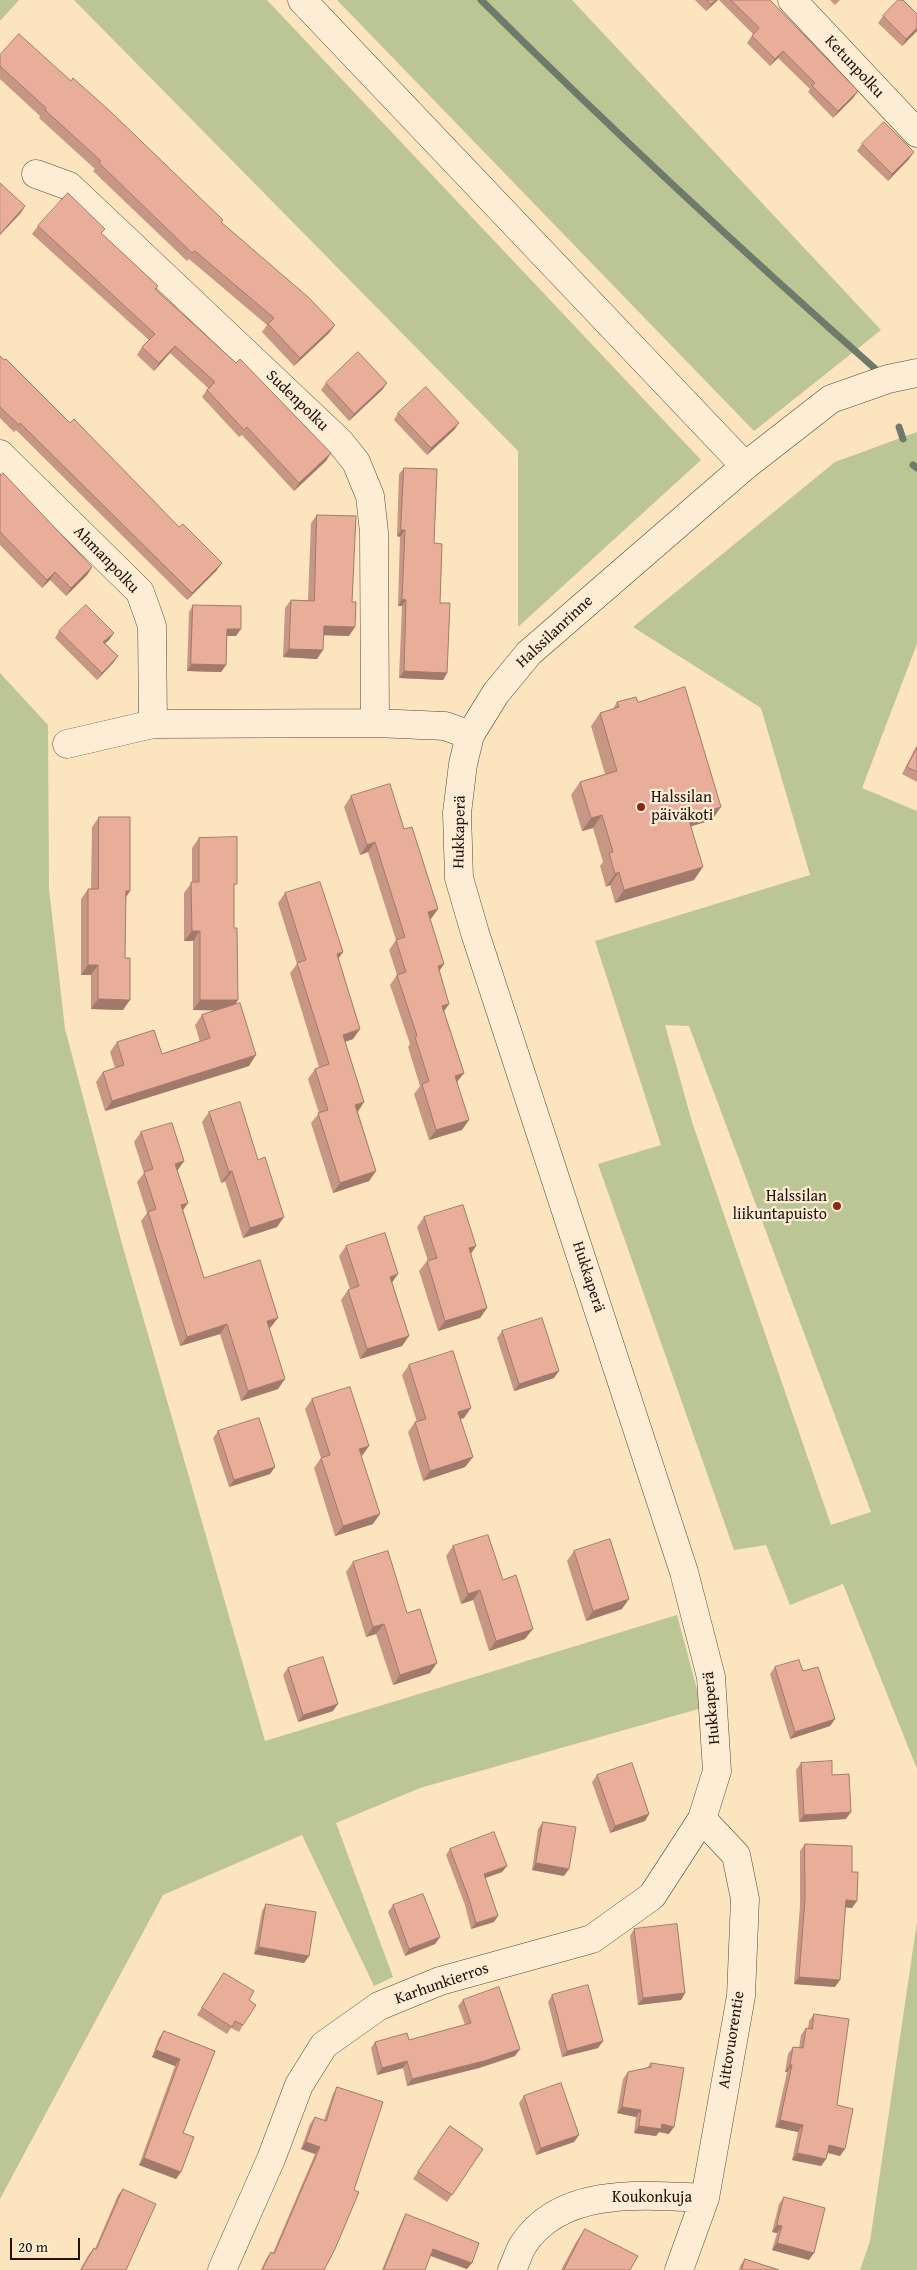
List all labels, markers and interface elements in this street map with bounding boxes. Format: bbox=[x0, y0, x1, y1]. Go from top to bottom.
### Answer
street label: Ketunpolku bbox=[820, 32, 888, 102]
street label: Sudenpolku bbox=[262, 366, 332, 436]
street label: Ahmanpolku bbox=[69, 522, 143, 598]
street label: Halssilanrinne bbox=[513, 592, 597, 672]
place label: Halssilan päiväkoti bbox=[651, 788, 713, 826]
street label: Hukkaperä bbox=[450, 795, 470, 869]
marker: Halssilan päiväkoti bbox=[635, 801, 647, 813]
place label: Halssilan liikuntapuisto bbox=[733, 1187, 827, 1225]
marker: Halssilan liikuntapuisto bbox=[831, 1200, 843, 1212]
street label: Hukkaperä bbox=[568, 1239, 608, 1315]
street label: Hukkaperä bbox=[699, 1671, 725, 1745]
street label: Karhunkierros bbox=[393, 1959, 491, 2009]
street label: Aittovuorentie bbox=[715, 1990, 749, 2090]
street label: Koukonkuja bbox=[612, 2188, 692, 2208]
scale bar bbox=[12, 2228, 82, 2260]
text: 20 m bbox=[18, 2236, 48, 2257]

